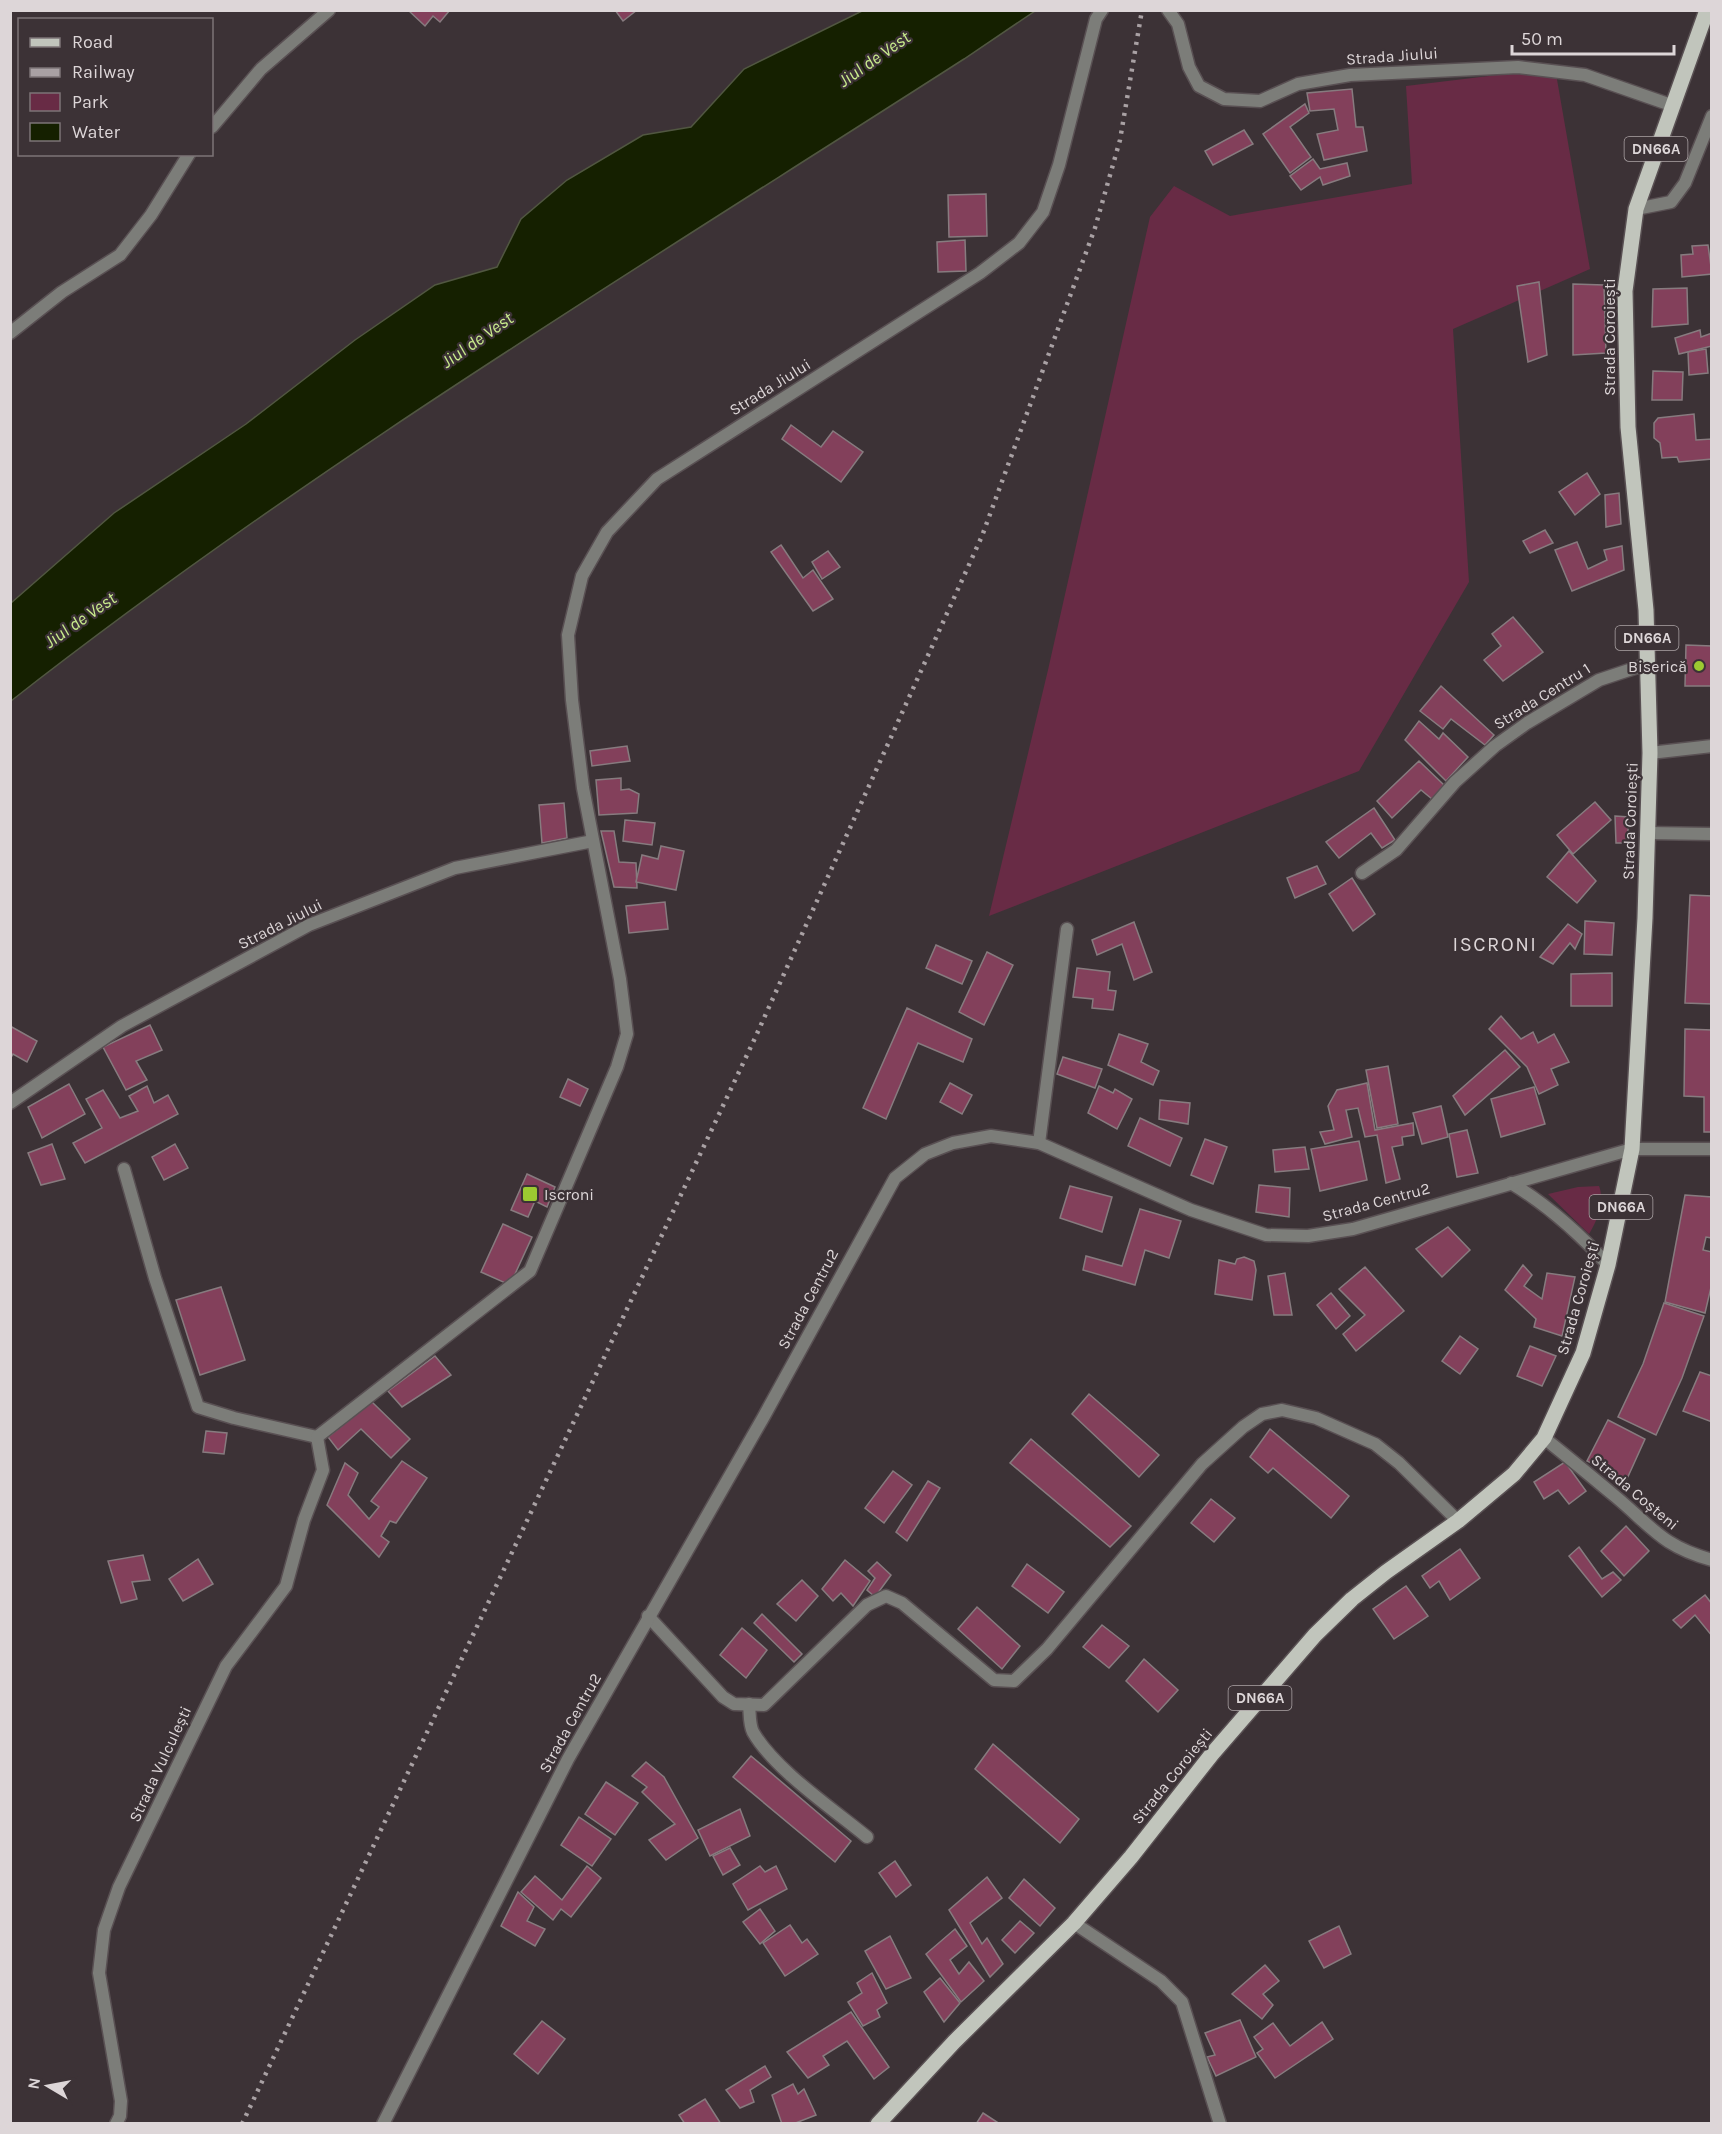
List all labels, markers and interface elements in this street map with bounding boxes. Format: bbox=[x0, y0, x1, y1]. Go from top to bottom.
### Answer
legend bbox=[18, 18, 213, 156]
scale bar bbox=[1512, 18, 1674, 56]
water label: Jiul de Vest bbox=[834, 26, 915, 92]
text: 50 m bbox=[1521, 28, 1563, 50]
text: Road bbox=[72, 31, 113, 53]
street label: Strada Jiului bbox=[1345, 43, 1439, 69]
text: Railway bbox=[72, 61, 135, 83]
text: Park bbox=[72, 91, 109, 113]
text: Water bbox=[72, 121, 120, 143]
road number: DN66A bbox=[1624, 137, 1688, 161]
street label: Strada Coroiești bbox=[1600, 278, 1619, 396]
water label: Jiul de Vest bbox=[437, 307, 518, 373]
street label: Strada Jiului bbox=[726, 355, 814, 419]
water label: Jiul de Vest bbox=[40, 587, 121, 653]
road number: DN66A bbox=[1616, 626, 1678, 650]
place label: Biserică bbox=[1628, 657, 1687, 676]
street label: Strada Centru 1 bbox=[1490, 659, 1594, 733]
marker: Biserică bbox=[1692, 659, 1706, 673]
street label: Strada Coroiești bbox=[1618, 762, 1642, 880]
street label: Strada Jiului bbox=[235, 895, 325, 953]
district label: ISCRONI bbox=[1453, 933, 1537, 956]
street label: Strada Centru2 bbox=[1320, 1178, 1432, 1226]
marker: Iscroni bbox=[521, 1185, 539, 1203]
place label: Iscroni bbox=[544, 1185, 594, 1204]
road number: DN66A bbox=[1590, 1195, 1652, 1219]
street label: Strada Coroiești bbox=[1553, 1239, 1603, 1357]
street label: Strada Centru2 bbox=[774, 1246, 842, 1352]
street label: Strada Coșteni bbox=[1588, 1450, 1682, 1534]
street label: Strada Centru2 bbox=[535, 1670, 605, 1776]
road number: DN66A bbox=[1228, 1686, 1292, 1710]
street label: Strada Vulculești bbox=[125, 1703, 195, 1825]
street label: Strada Coroiești bbox=[1128, 1724, 1216, 1828]
north arrow bbox=[18, 2056, 78, 2116]
text: N bbox=[23, 2076, 44, 2091]

